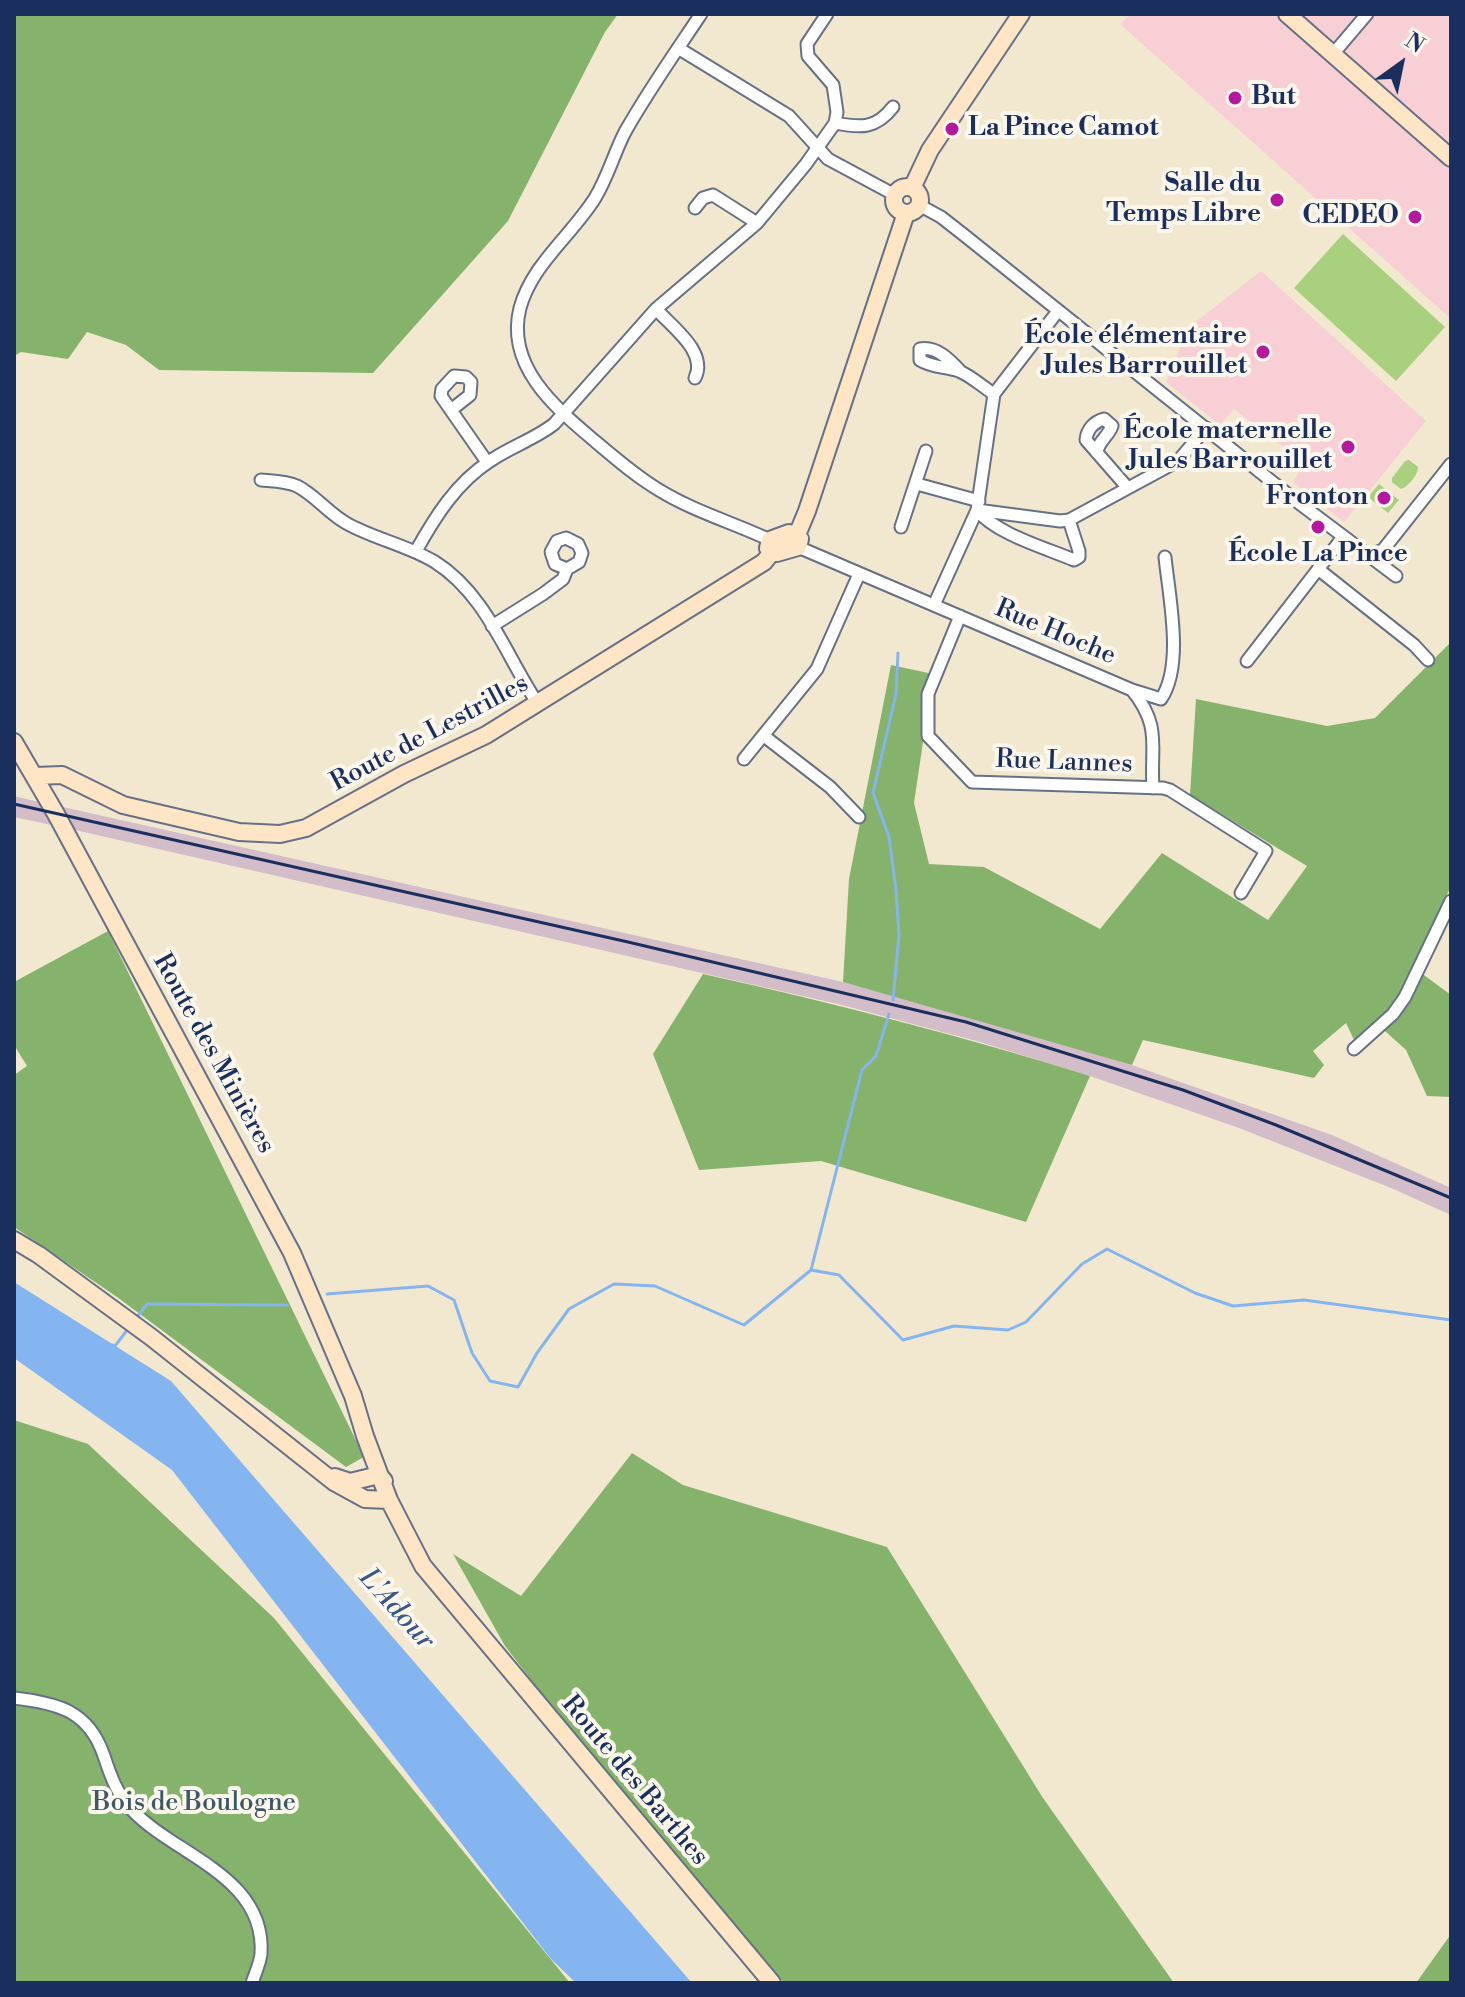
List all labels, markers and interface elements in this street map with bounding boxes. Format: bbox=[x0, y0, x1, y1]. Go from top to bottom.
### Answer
north arrow bbox=[1361, 24, 1441, 104]
text: N bbox=[1400, 27, 1429, 60]
place label: But bbox=[1251, 82, 1296, 114]
marker: But bbox=[1226, 89, 1244, 107]
place label: La Pince Camot bbox=[968, 113, 1159, 145]
marker: La Pince Camot bbox=[943, 120, 961, 138]
place label: Salle du Temps Libre bbox=[1106, 169, 1261, 230]
marker: Salle du Temps Libre bbox=[1268, 191, 1286, 209]
place label: CEDEO bbox=[1302, 201, 1399, 233]
marker: CEDEO bbox=[1406, 208, 1424, 226]
place label: École élémentaire Jules Barrouillet bbox=[1024, 321, 1247, 382]
marker: École élémentaire Jules Barrouillet bbox=[1254, 343, 1272, 361]
place label: École maternelle Jules Barrouillet bbox=[1123, 416, 1332, 478]
marker: École maternelle Jules Barrouillet bbox=[1339, 438, 1357, 456]
place label: Fronton bbox=[1266, 482, 1368, 514]
marker: Fronton bbox=[1375, 489, 1393, 507]
marker: École La Pince bbox=[1309, 518, 1327, 536]
place label: École La Pince bbox=[1228, 539, 1408, 571]
street label: Rue Hoche bbox=[990, 594, 1120, 672]
street label: Route de Lestrilles bbox=[326, 669, 534, 799]
street label: Rue Lannes bbox=[995, 745, 1133, 781]
street label: Route des Minières bbox=[145, 949, 281, 1159]
water label: L'Adour bbox=[351, 1563, 441, 1657]
street label: Route des Barthes bbox=[554, 1690, 714, 1872]
park label: Bois de Boulogne bbox=[92, 1788, 296, 1820]

